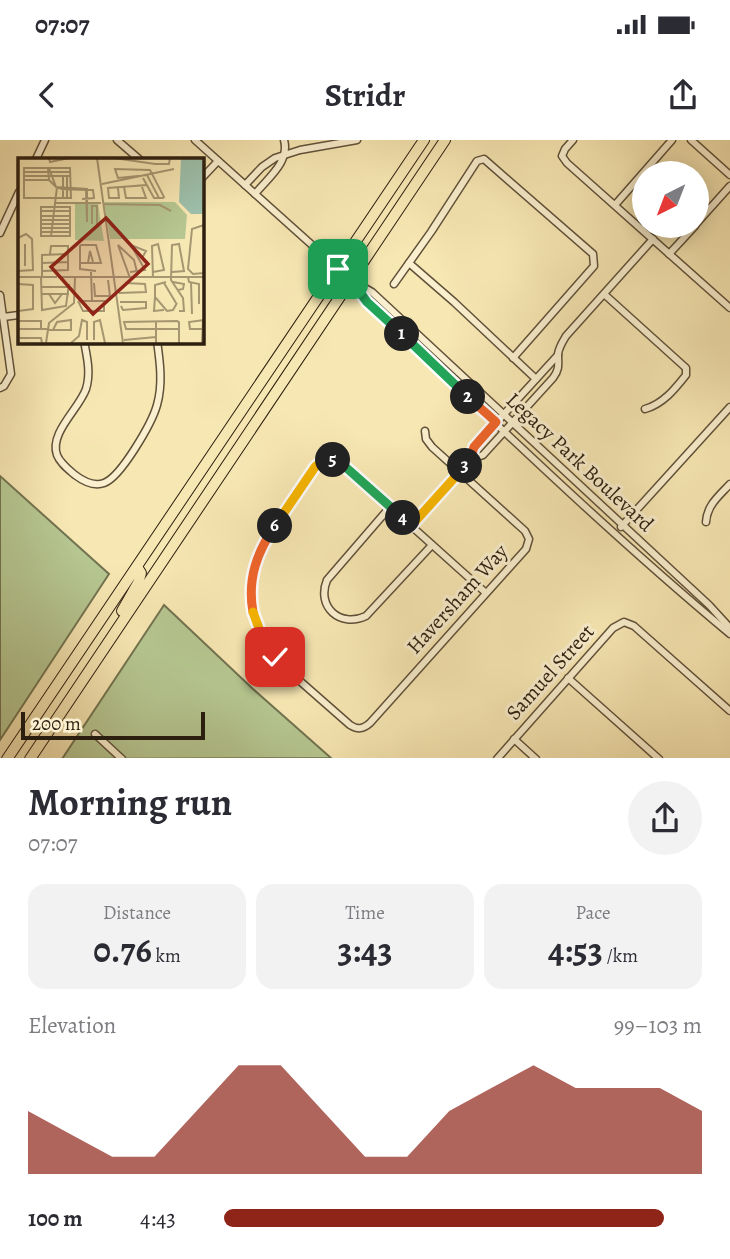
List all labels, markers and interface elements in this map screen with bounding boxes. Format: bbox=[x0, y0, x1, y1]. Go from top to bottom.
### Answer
text: 07:07 bbox=[35, 7, 90, 42]
text: Stridr bbox=[325, 73, 405, 117]
icon: back bbox=[28, 76, 66, 114]
icon: share bbox=[664, 76, 702, 114]
inset map bbox=[18, 158, 203, 343]
north arrow bbox=[632, 161, 709, 238]
map controls bbox=[632, 161, 709, 238]
pin bbox=[308, 239, 368, 299]
icon: arrive bbox=[319, 250, 357, 288]
pin: 1 bbox=[384, 316, 420, 352]
text: 1 bbox=[398, 320, 405, 346]
pin: 2 bbox=[450, 380, 486, 414]
text: 2 bbox=[463, 383, 472, 409]
street label: Legacy Park Boulevard bbox=[500, 386, 660, 538]
pin: 5 bbox=[316, 442, 350, 478]
text: 5 bbox=[328, 446, 337, 472]
pin: 3 bbox=[448, 448, 482, 484]
text: 3 bbox=[460, 452, 469, 478]
pin: 4 bbox=[386, 500, 420, 536]
text: 4 bbox=[398, 504, 407, 530]
pin: 6 bbox=[258, 508, 292, 544]
text: 6 bbox=[270, 512, 279, 538]
street label: Haversham Way bbox=[400, 538, 514, 660]
street label: Samuel Street bbox=[500, 618, 600, 726]
pin bbox=[245, 627, 305, 687]
icon: check bbox=[256, 638, 294, 676]
scale bar bbox=[21, 710, 205, 741]
text: 200 m bbox=[32, 711, 81, 737]
text: Morning run bbox=[28, 776, 232, 828]
button: share bbox=[628, 781, 702, 855]
text: 07:07 bbox=[28, 828, 77, 859]
text: Distance bbox=[103, 900, 171, 926]
text: Time bbox=[345, 900, 385, 926]
text: Pace bbox=[575, 900, 611, 926]
text: 0.76 bbox=[93, 926, 152, 974]
text: 3:43 bbox=[338, 926, 392, 974]
text: 4:53 bbox=[548, 926, 603, 974]
text: km bbox=[152, 943, 181, 969]
text: /km bbox=[603, 943, 638, 969]
text: Elevation bbox=[28, 1010, 116, 1041]
text: 99–103 m bbox=[614, 1010, 702, 1041]
text: 100 m bbox=[28, 1203, 83, 1234]
text: 4:43 bbox=[140, 1203, 176, 1234]

